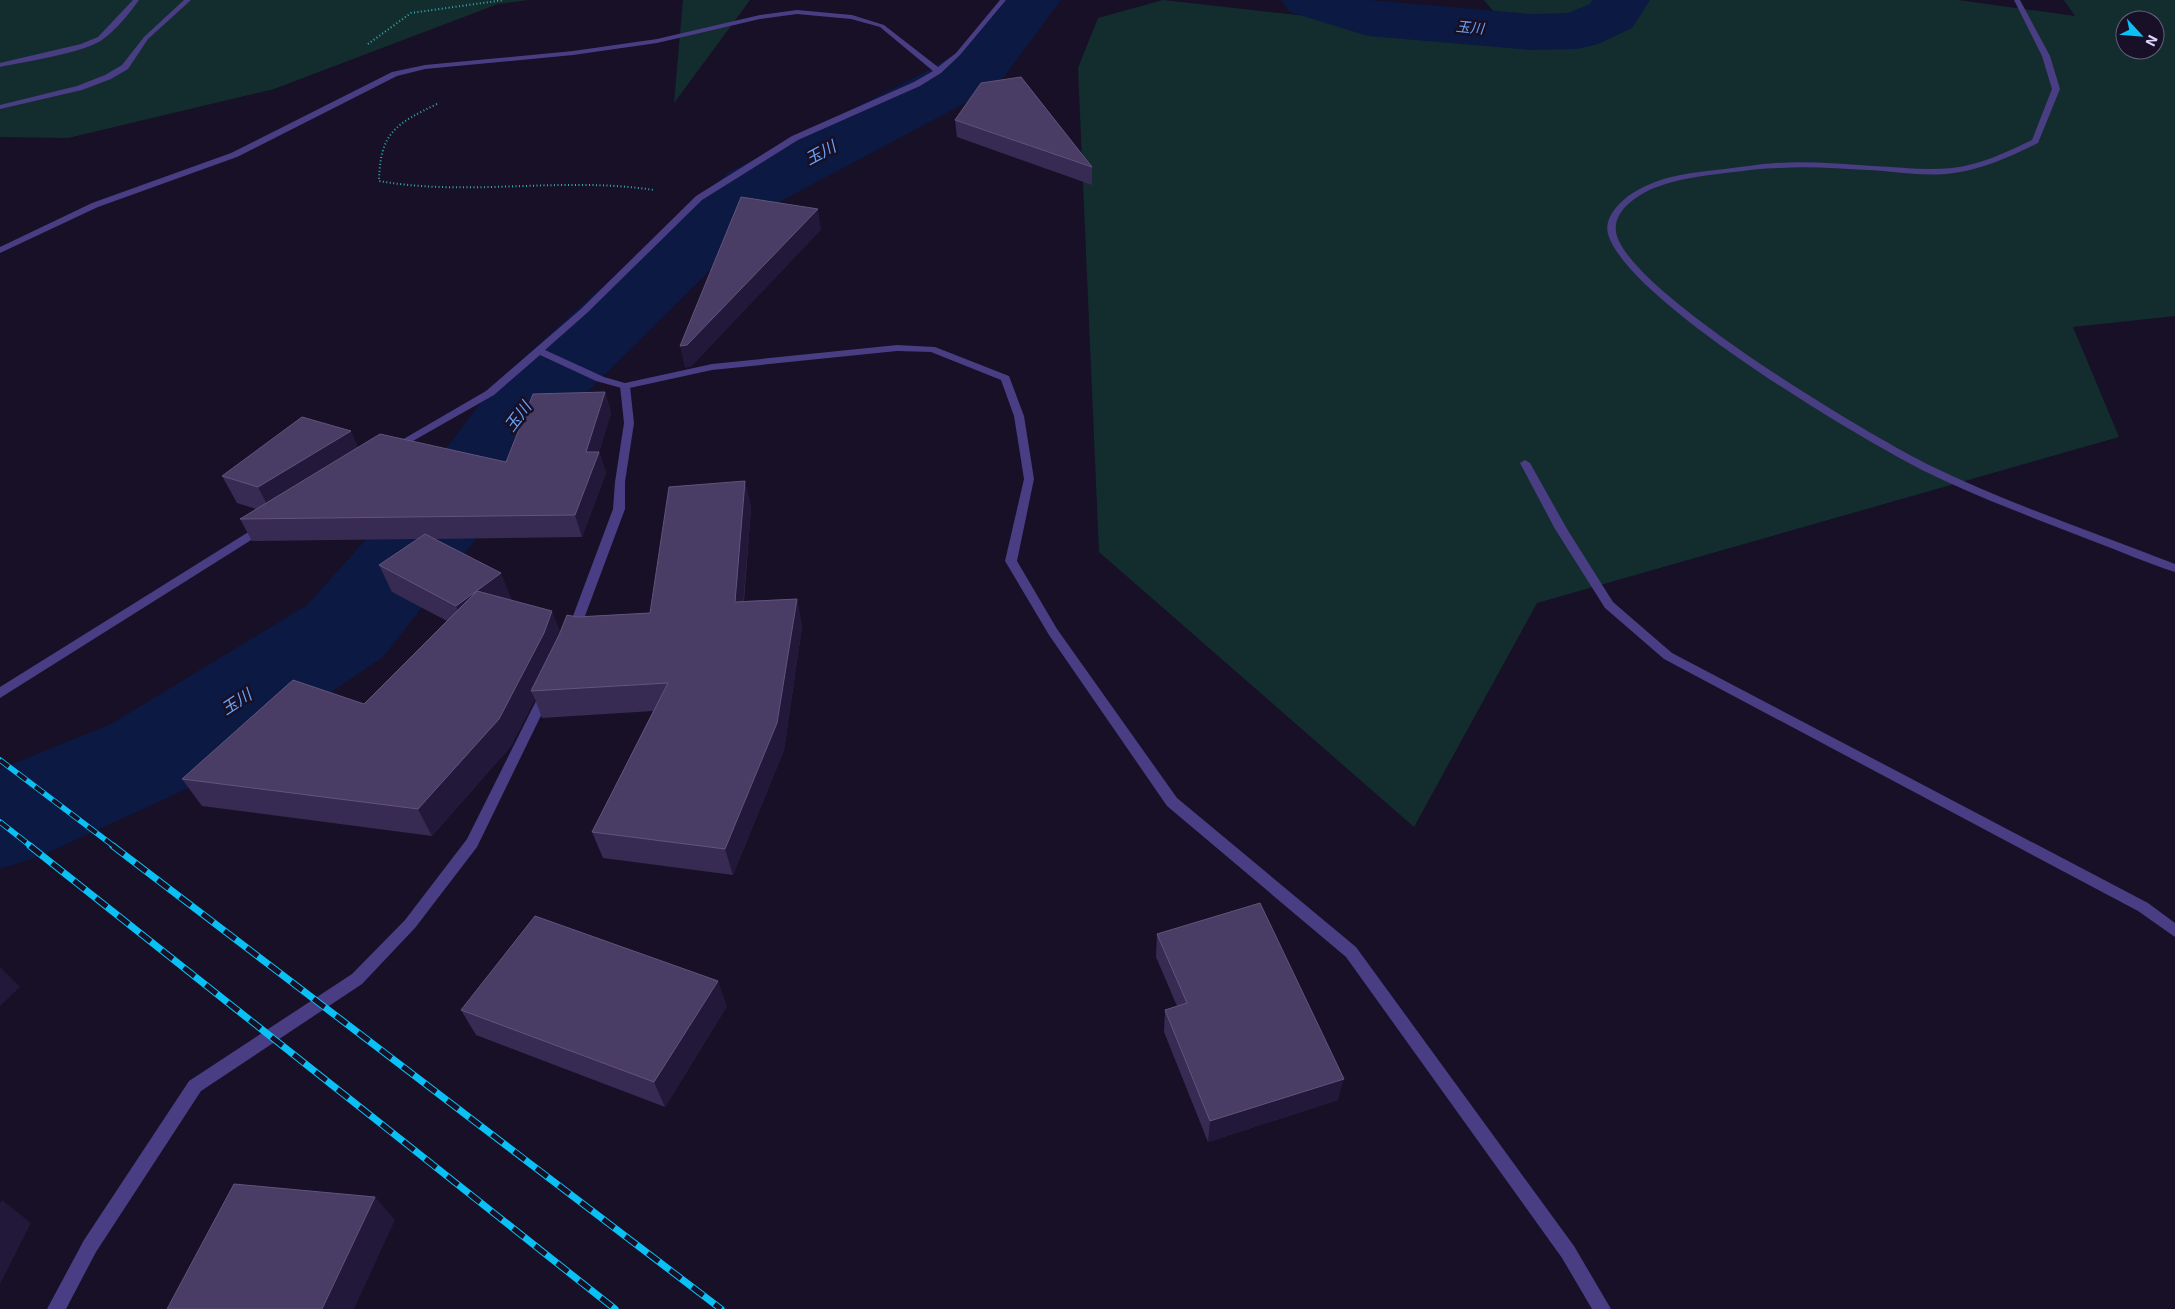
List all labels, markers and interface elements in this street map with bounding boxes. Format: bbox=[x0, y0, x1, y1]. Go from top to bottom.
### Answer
north arrow bbox=[2115, 10, 2165, 60]
water label: 玉川 bbox=[1455, 17, 1487, 37]
text: N bbox=[2142, 33, 2162, 49]
water label: 玉川 bbox=[801, 135, 840, 168]
water label: 玉川 bbox=[500, 396, 535, 435]
water label: 玉川 bbox=[217, 683, 256, 718]

